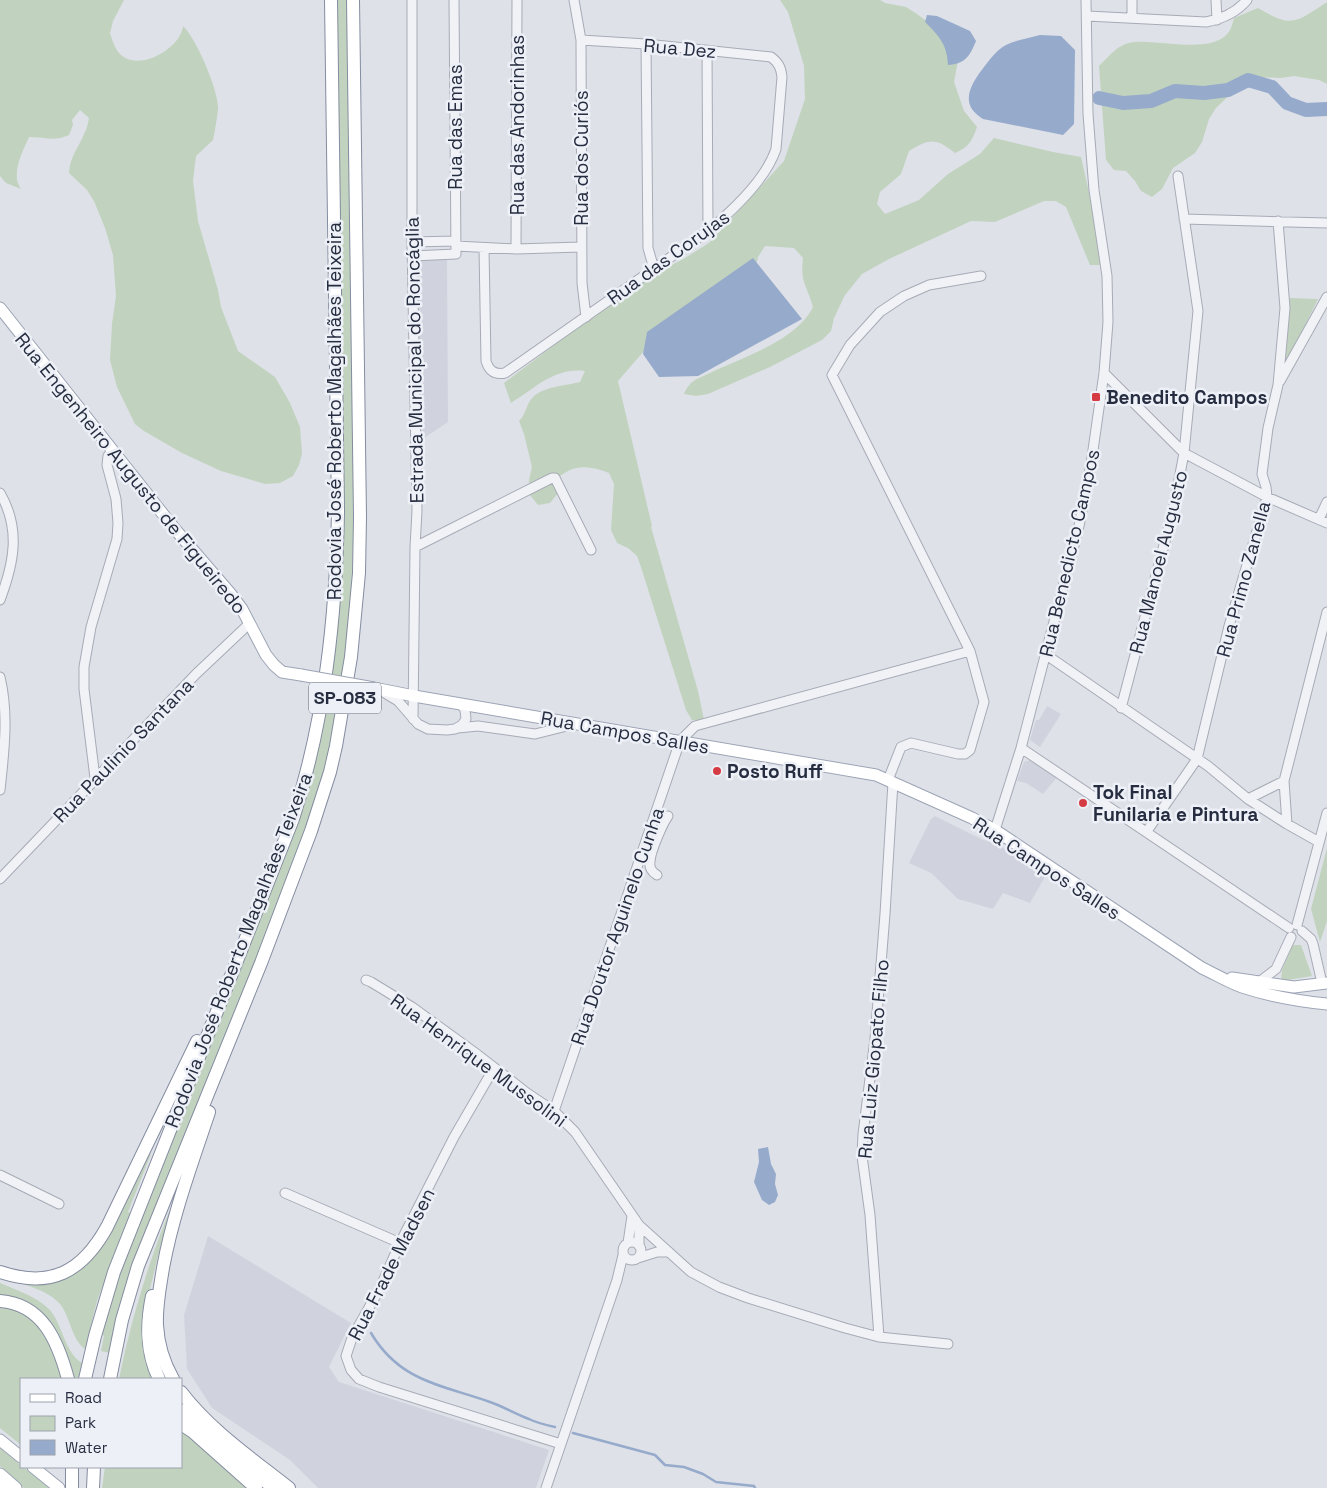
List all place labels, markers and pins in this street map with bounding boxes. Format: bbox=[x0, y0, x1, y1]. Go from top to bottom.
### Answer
place label: Benedito Campos bbox=[1106, 385, 1267, 410]
marker: Benedito Campos bbox=[1090, 391, 1102, 403]
place label: Posto Ruff bbox=[727, 759, 823, 784]
marker: Posto Ruff bbox=[711, 765, 723, 777]
place label: Tok Final Funilaria e Pintura bbox=[1093, 780, 1258, 827]
marker: Tok Final Funilaria e Pintura bbox=[1077, 797, 1089, 809]

